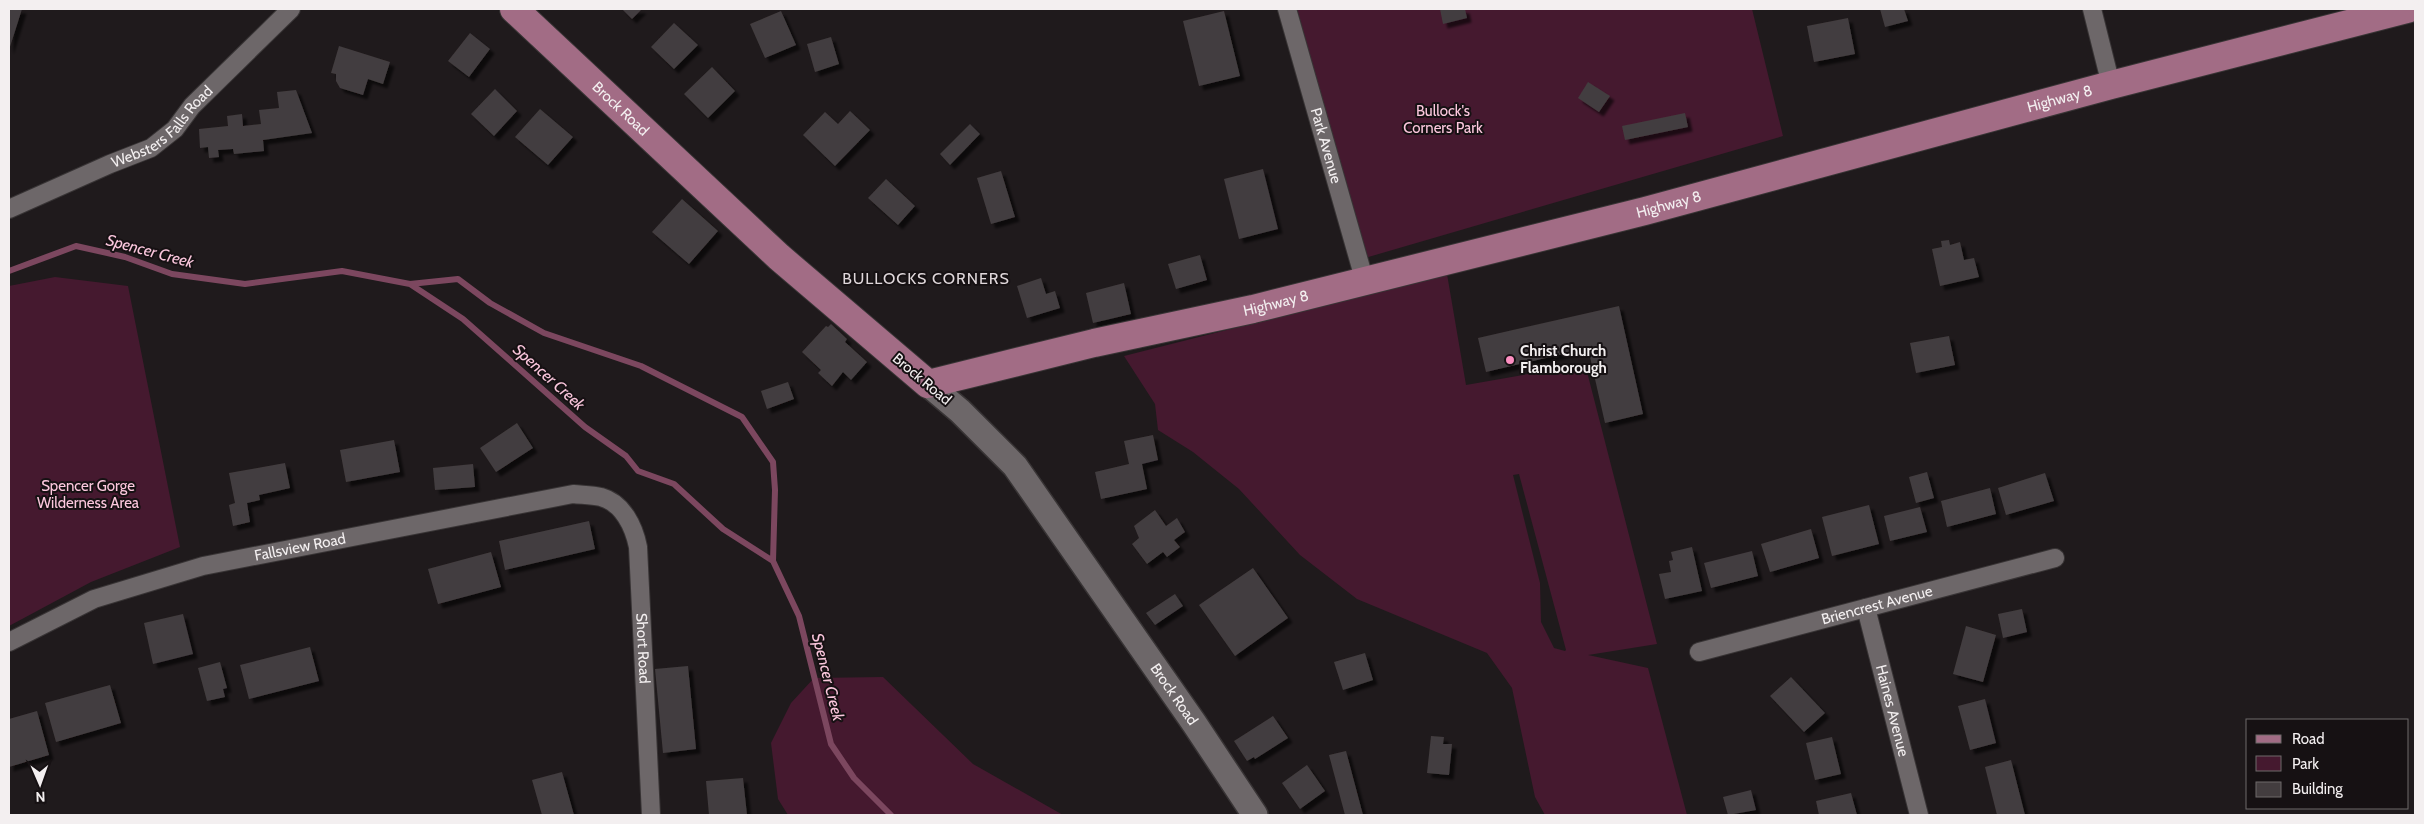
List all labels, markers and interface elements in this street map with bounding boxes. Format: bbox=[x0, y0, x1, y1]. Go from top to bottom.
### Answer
street label: Brock Road bbox=[588, 78, 653, 140]
street label: Highway 8 bbox=[2025, 81, 2094, 116]
street label: Websters Falls Road bbox=[109, 82, 216, 172]
park label: Bullock's Corners Park bbox=[1403, 102, 1483, 137]
street label: Park Avenue bbox=[1307, 106, 1345, 186]
street label: Highway 8 bbox=[1634, 187, 1703, 222]
water label: Spencer Creek bbox=[104, 230, 197, 272]
district label: BULLOCKS CORNERS bbox=[842, 269, 1010, 288]
street label: Highway 8 bbox=[1242, 286, 1311, 320]
water label: Spencer Creek bbox=[509, 340, 590, 415]
place label: Christ Church Flamborough bbox=[1520, 342, 1607, 377]
street label: Brock Road bbox=[889, 349, 955, 409]
marker: Christ Church Flamborough bbox=[1504, 354, 1516, 366]
park label: Spencer Gorge Wilderness Area bbox=[37, 477, 140, 512]
street label: Fallsview Road bbox=[253, 529, 347, 565]
street label: Briencrest Avenue bbox=[1819, 582, 1935, 628]
street label: Short Road bbox=[632, 612, 654, 684]
water label: Spencer Creek bbox=[808, 631, 848, 724]
street label: Brock Road bbox=[1146, 660, 1202, 729]
street label: Haines Avenue bbox=[1872, 663, 1913, 759]
legend bbox=[2246, 719, 2409, 809]
text: Road bbox=[2292, 730, 2325, 748]
text: Park bbox=[2292, 755, 2319, 773]
north arrow bbox=[15, 759, 65, 809]
text: Building bbox=[2292, 780, 2343, 798]
text: N bbox=[35, 788, 46, 806]

